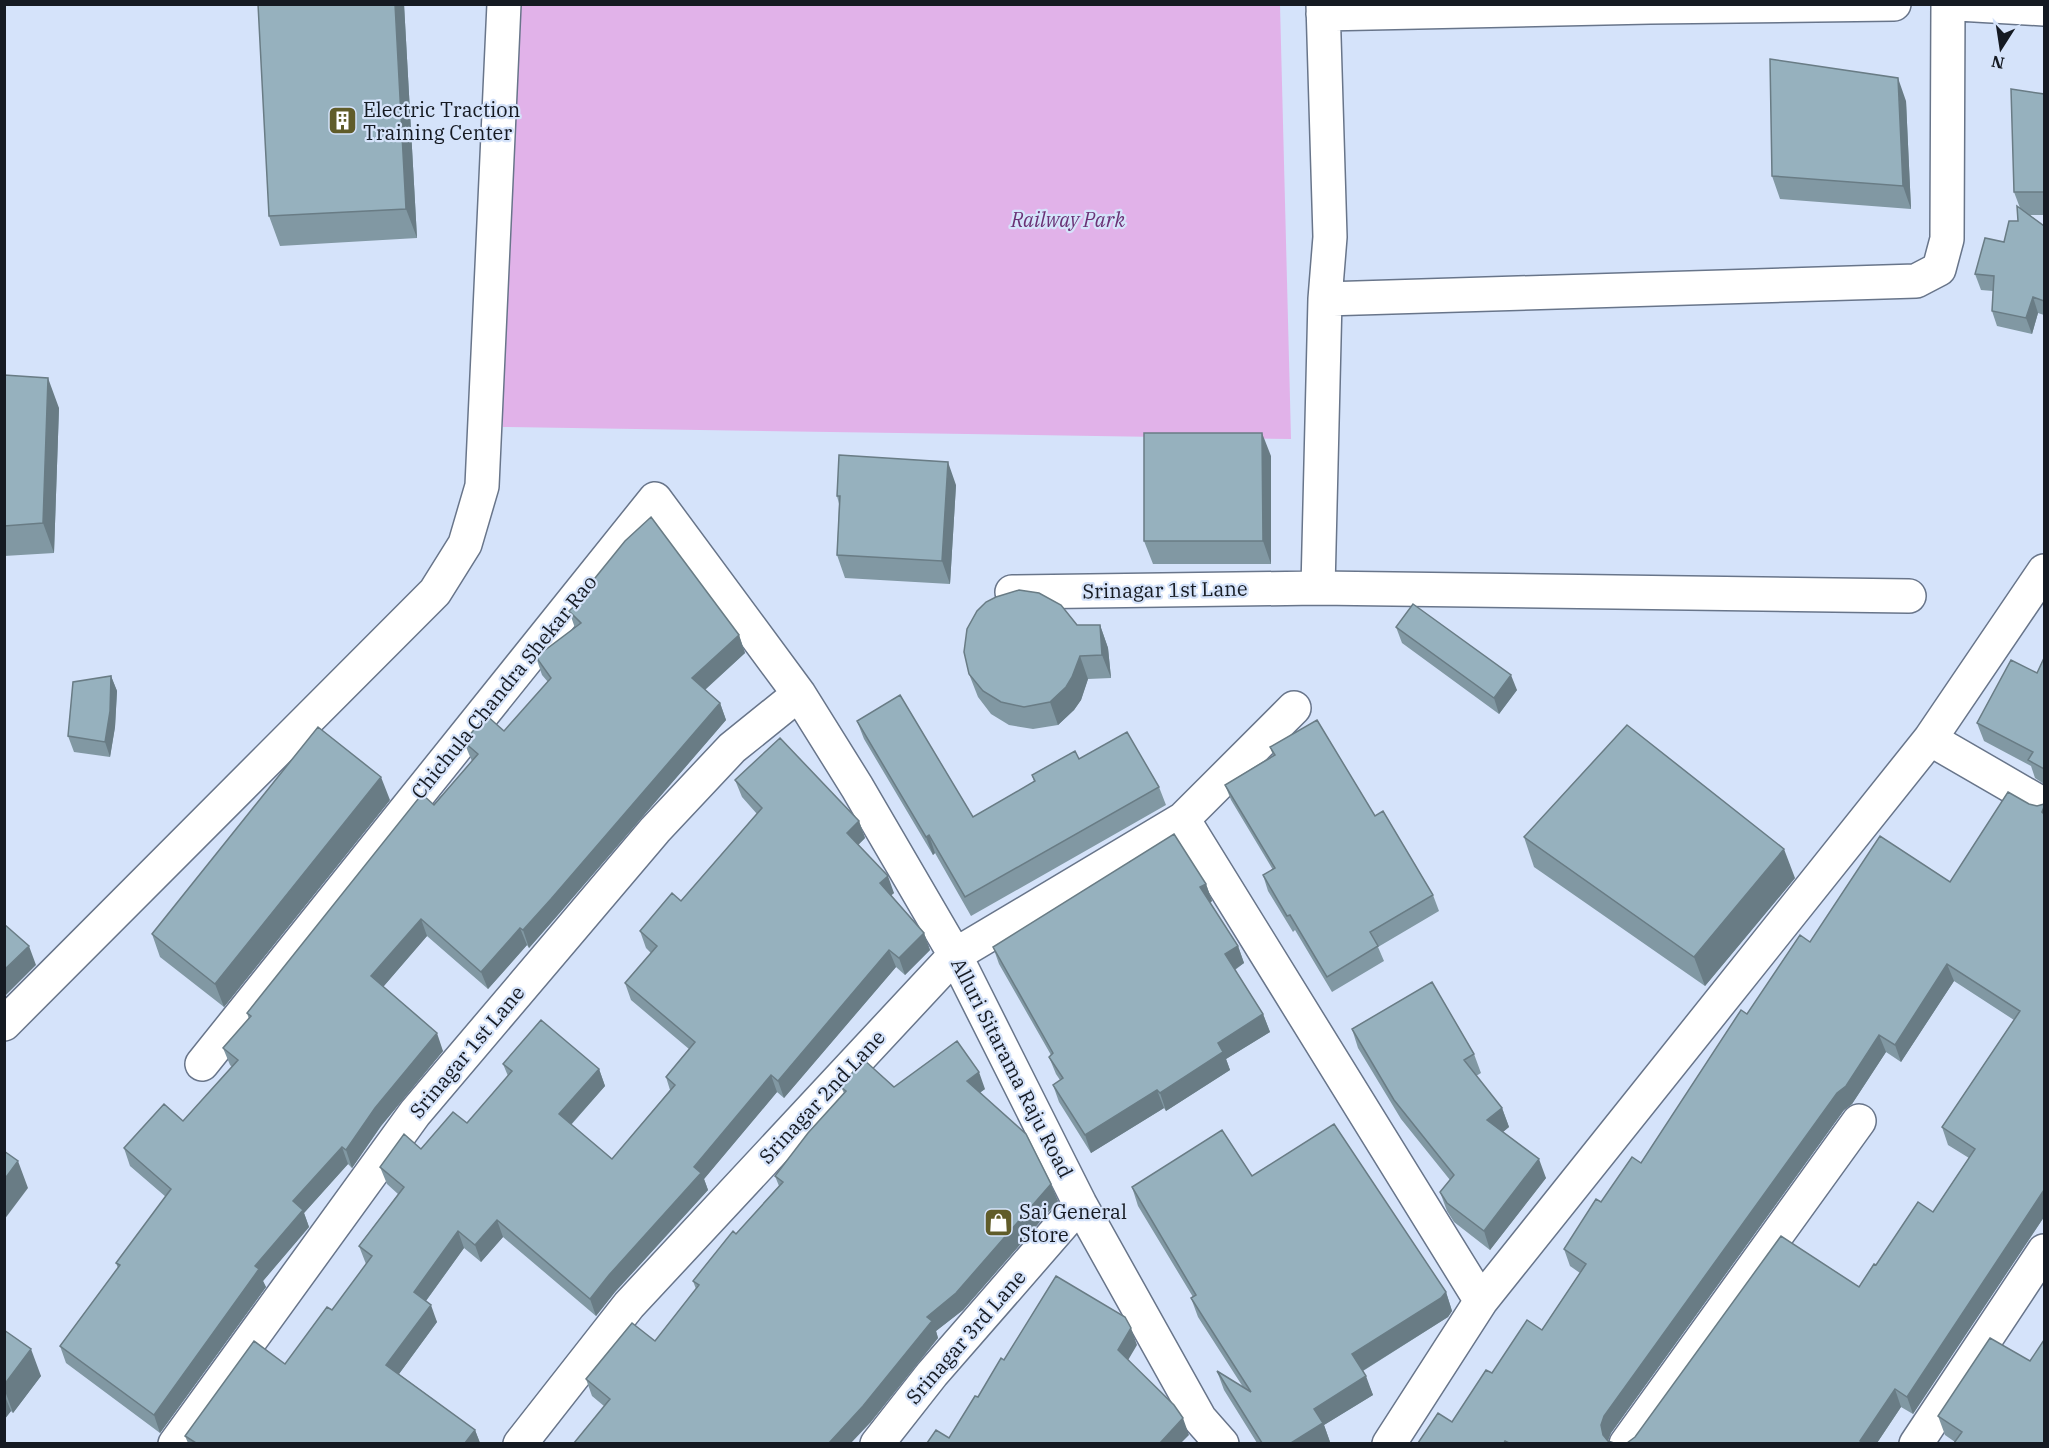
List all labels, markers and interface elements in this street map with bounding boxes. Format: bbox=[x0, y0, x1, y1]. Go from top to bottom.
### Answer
north arrow bbox=[1971, 18, 2031, 78]
text: N bbox=[1990, 52, 2006, 74]
place label: Electric Traction Training Center bbox=[363, 96, 521, 146]
building icon: Electric Traction Training Center bbox=[326, 105, 358, 137]
park label: Railway Park bbox=[1010, 206, 1125, 233]
street label: Chichula Chandra Shekar Rao bbox=[405, 569, 603, 804]
street label: Srinagar 1st Lane bbox=[1082, 575, 1248, 604]
street label: Alluri Sitarama Raju Road bbox=[945, 953, 1080, 1182]
street label: Srinagar 1st Lane bbox=[403, 980, 530, 1124]
street label: Srinagar 2nd Lane bbox=[753, 1024, 891, 1169]
place label: Sai General Store bbox=[1019, 1198, 1127, 1248]
shop icon: Sai General Store bbox=[982, 1207, 1014, 1239]
street label: Srinagar 3rd Lane bbox=[900, 1264, 1031, 1410]

